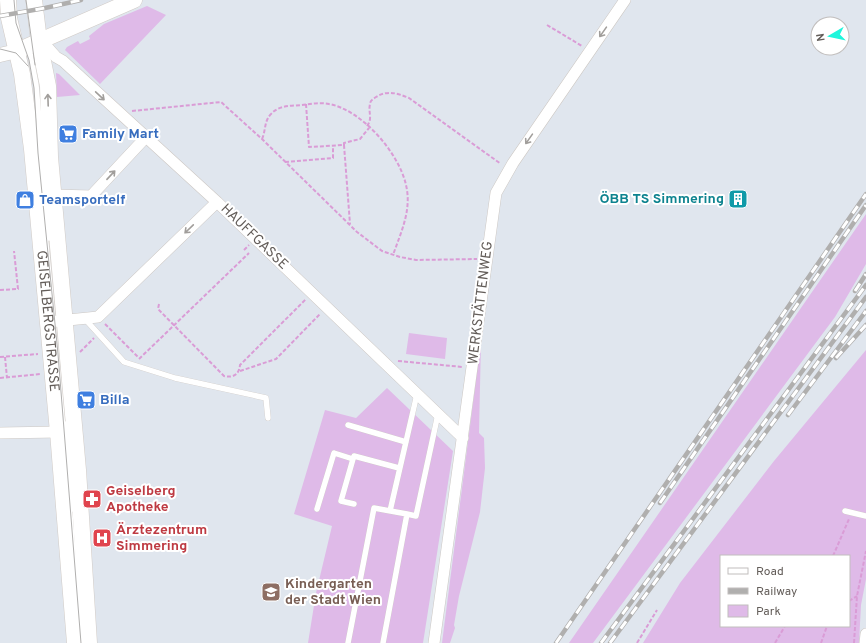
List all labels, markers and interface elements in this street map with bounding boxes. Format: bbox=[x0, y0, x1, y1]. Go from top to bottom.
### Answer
north arrow bbox=[810, 16, 850, 56]
one-way arrow bbox=[599, 26, 607, 37]
text: N bbox=[814, 32, 829, 42]
one-way arrow bbox=[95, 91, 105, 100]
one-way arrow bbox=[45, 94, 52, 107]
supermarket icon: Family Mart bbox=[57, 123, 79, 145]
place label: Family Mart bbox=[82, 126, 159, 143]
one-way arrow bbox=[525, 133, 533, 144]
one-way arrow bbox=[106, 170, 115, 180]
building icon: ÖBB TS Simmering bbox=[727, 188, 749, 210]
shop icon: Teamsportelf bbox=[14, 189, 36, 211]
place label: ÖBB TS Simmering bbox=[600, 191, 724, 208]
place label: Teamsportelf bbox=[39, 192, 125, 209]
street label: HAUFFGASSE bbox=[217, 201, 291, 273]
one-way arrow bbox=[184, 224, 194, 234]
street label: WERKSTÄTTENWEG bbox=[464, 240, 497, 366]
street label: GEISELBERGSTRASSE bbox=[33, 250, 63, 393]
supermarket icon: Billa bbox=[75, 389, 97, 411]
place label: Billa bbox=[100, 392, 130, 409]
place label: Geiselberg Apotheke bbox=[106, 483, 176, 516]
pharmacy icon: Geiselberg Apotheke bbox=[81, 488, 103, 510]
place label: Ärztezentrum Simmering bbox=[116, 522, 207, 555]
hospital icon: Ärztezentrum Simmering bbox=[91, 527, 113, 549]
legend bbox=[720, 555, 850, 627]
text: Road bbox=[756, 564, 784, 580]
place label: Kindergarten der Stadt Wien bbox=[285, 576, 381, 609]
school or university icon: Kindergarten der Stadt Wien bbox=[260, 581, 282, 603]
text: Railway bbox=[756, 584, 797, 600]
text: Park bbox=[756, 604, 781, 620]

